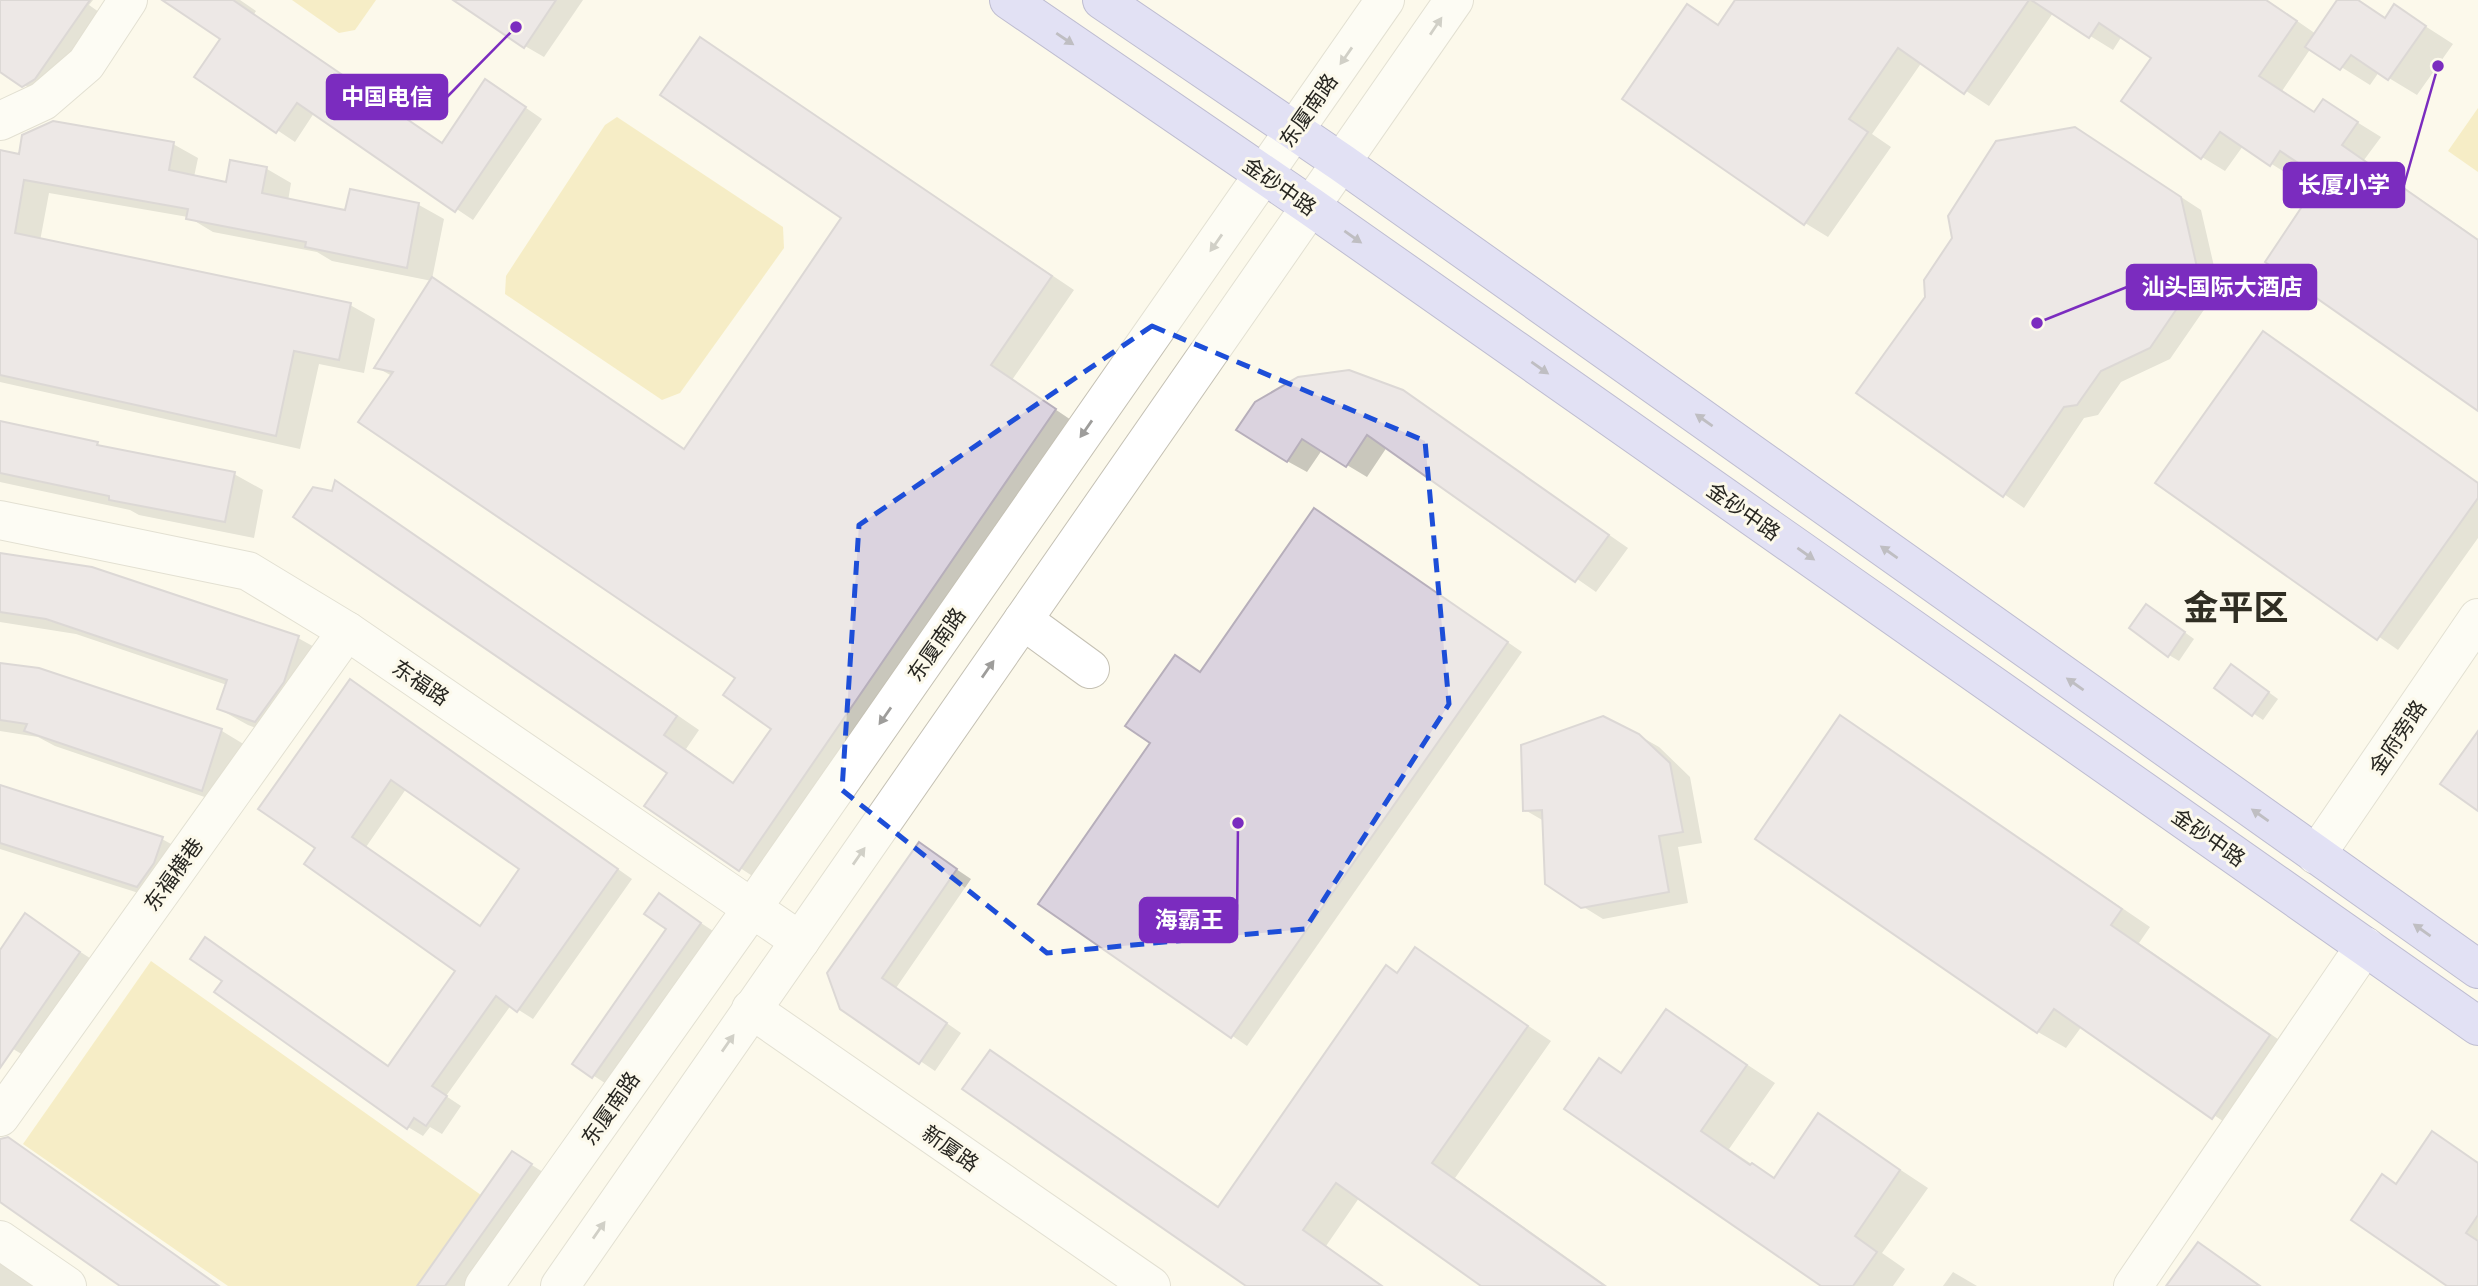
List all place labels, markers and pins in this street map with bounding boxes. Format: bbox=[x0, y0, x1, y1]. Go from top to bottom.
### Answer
callout: 中国电信 bbox=[327, 75, 447, 119]
callout: 长厦小学 bbox=[2284, 163, 2404, 207]
callout: 汕头国际大酒店 bbox=[2127, 265, 2316, 309]
callout: 海霸王 bbox=[1140, 898, 1237, 942]

